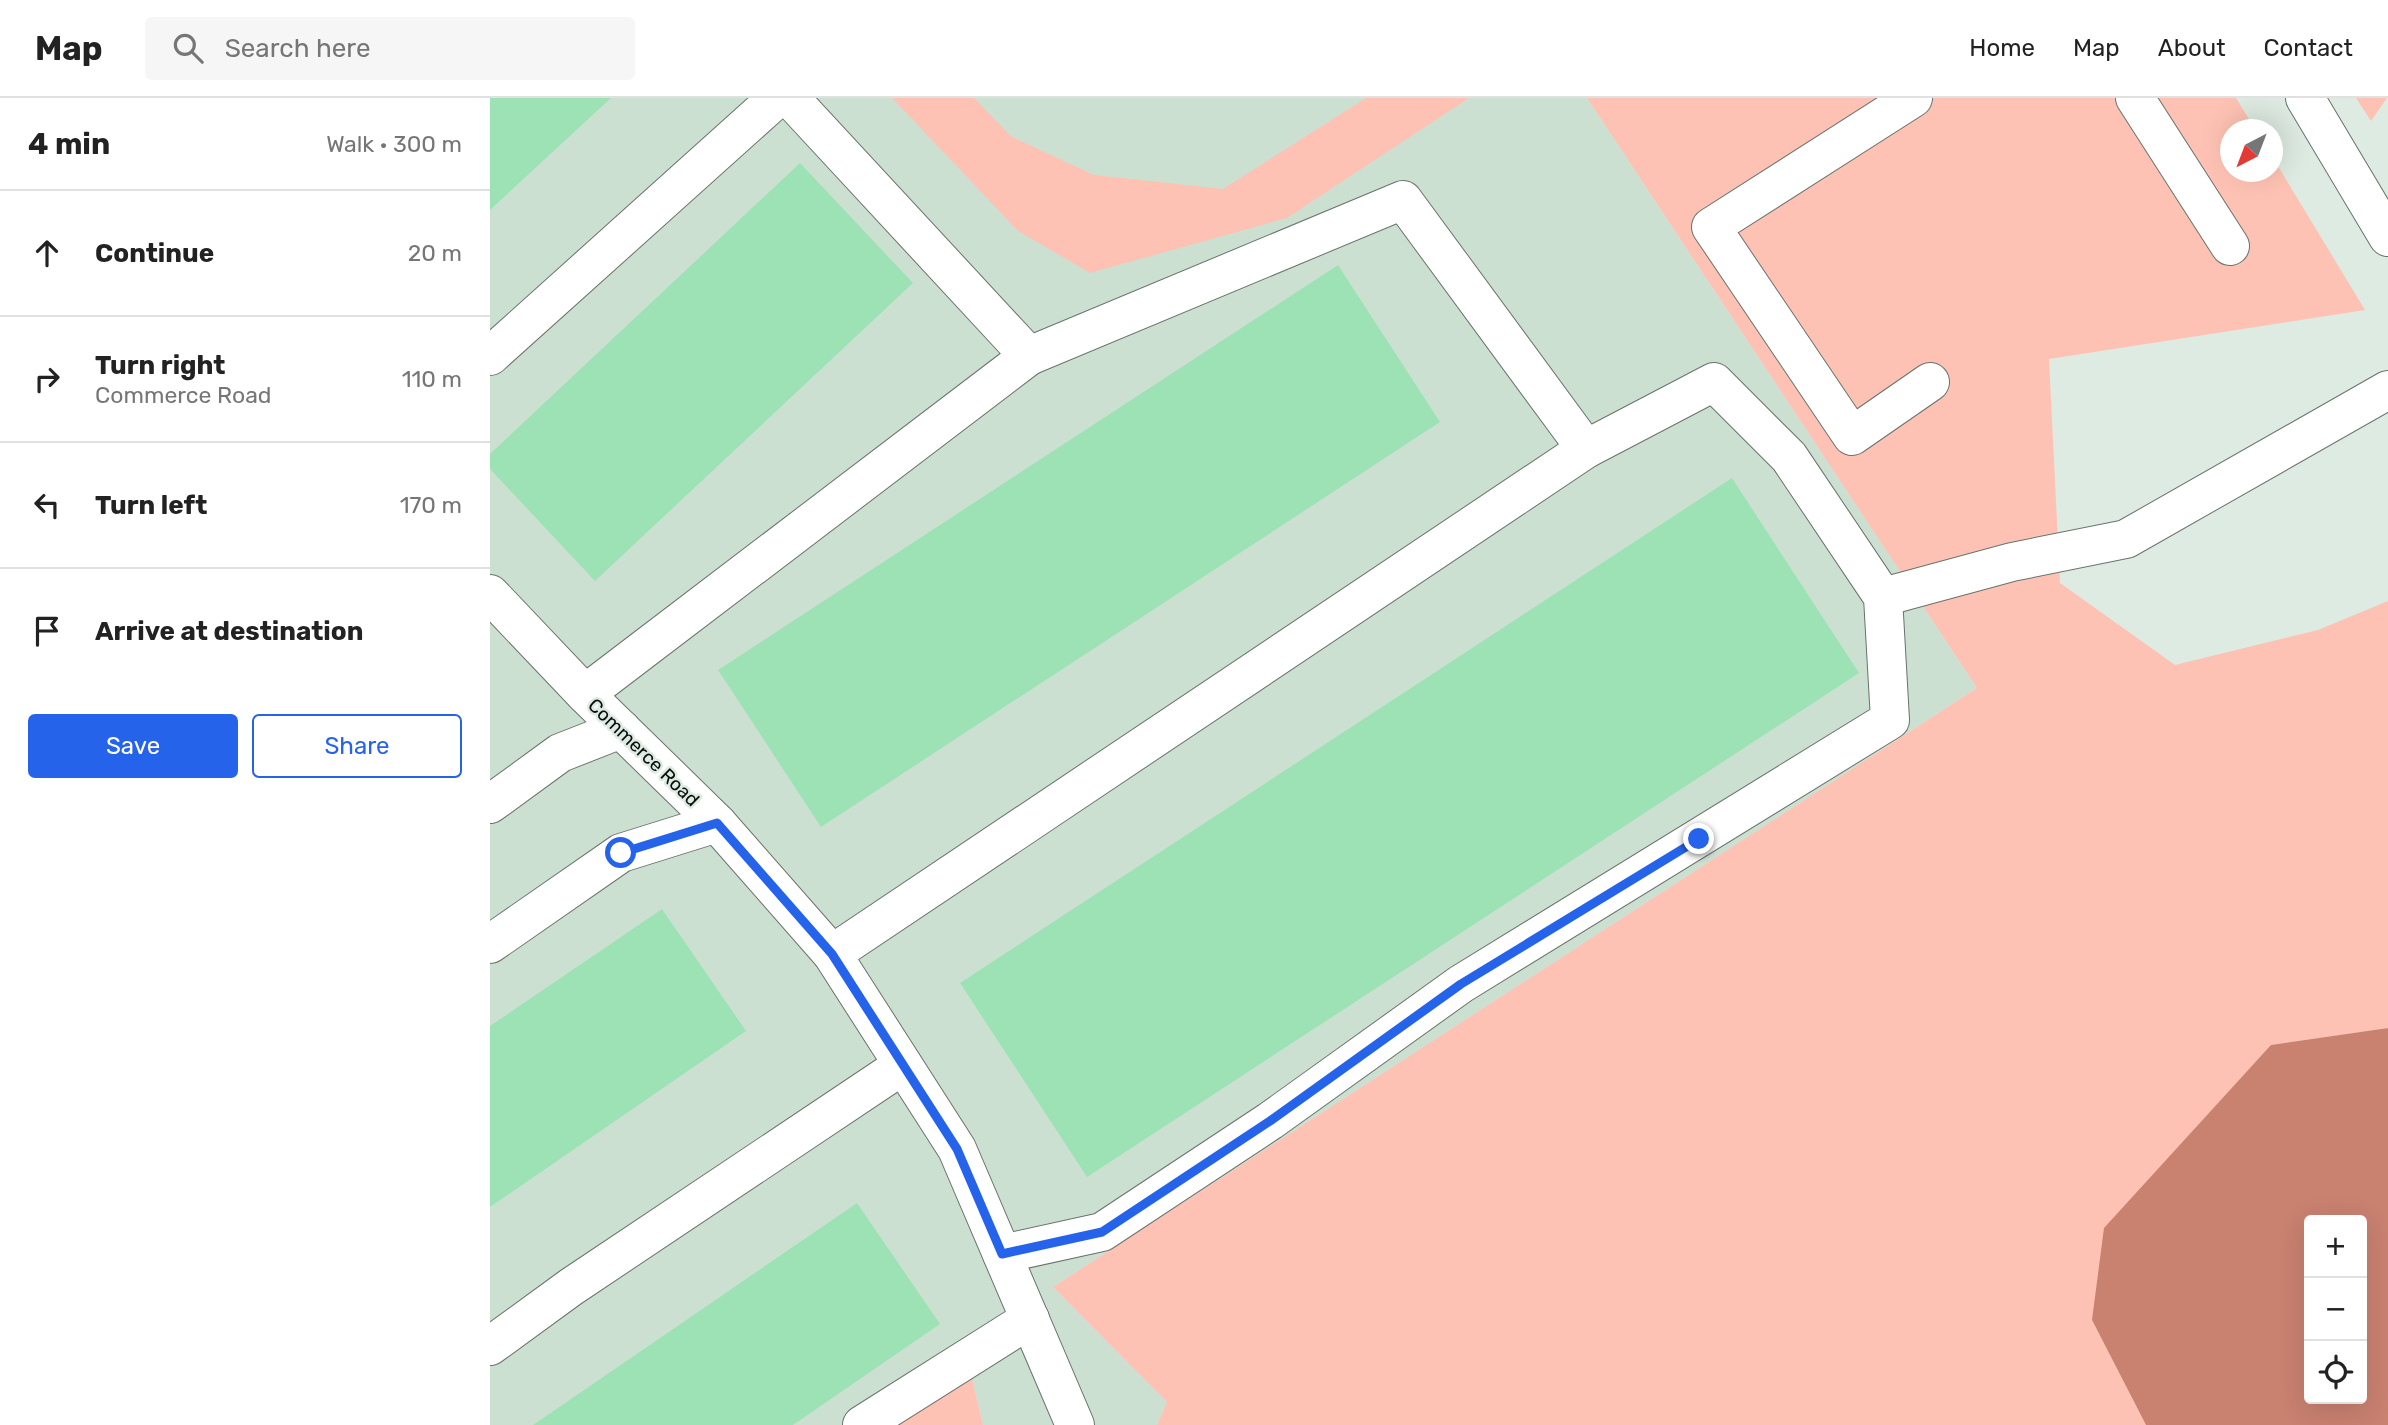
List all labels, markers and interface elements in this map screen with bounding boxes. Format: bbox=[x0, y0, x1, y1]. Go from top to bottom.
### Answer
search box bbox=[145, 17, 635, 80]
text: Map bbox=[35, 29, 103, 68]
icon: search bbox=[169, 29, 207, 67]
text: Search here bbox=[225, 33, 370, 64]
text: Home bbox=[1969, 34, 2035, 62]
text: Map bbox=[2073, 34, 2120, 62]
text: About bbox=[2158, 34, 2226, 62]
text: Contact bbox=[2264, 34, 2353, 62]
north arrow bbox=[2220, 119, 2283, 182]
text: 4 min bbox=[28, 126, 110, 162]
text: Walk · 300 m bbox=[326, 130, 462, 158]
icon: ahead bbox=[28, 234, 66, 272]
text: Continue bbox=[95, 238, 214, 269]
text: 20 m bbox=[408, 239, 462, 267]
text: Turn right bbox=[95, 350, 225, 381]
icon: right bbox=[28, 360, 66, 398]
text: 110 m bbox=[402, 365, 462, 393]
text: Commerce Road bbox=[95, 381, 272, 409]
icon: left bbox=[28, 486, 66, 524]
text: Turn left bbox=[95, 490, 207, 521]
text: 170 m bbox=[400, 491, 462, 519]
icon: arrive bbox=[28, 612, 66, 650]
text: Arrive at destination bbox=[95, 616, 363, 647]
street label: Commerce Road bbox=[583, 693, 704, 811]
button: Save bbox=[28, 714, 238, 778]
button: Share bbox=[252, 714, 462, 778]
route end bbox=[1683, 823, 1714, 854]
route start bbox=[605, 837, 636, 868]
map controls bbox=[2304, 1215, 2367, 1404]
button: + bbox=[2304, 1215, 2367, 1278]
button: − bbox=[2304, 1278, 2367, 1341]
button: locate bbox=[2304, 1341, 2367, 1404]

